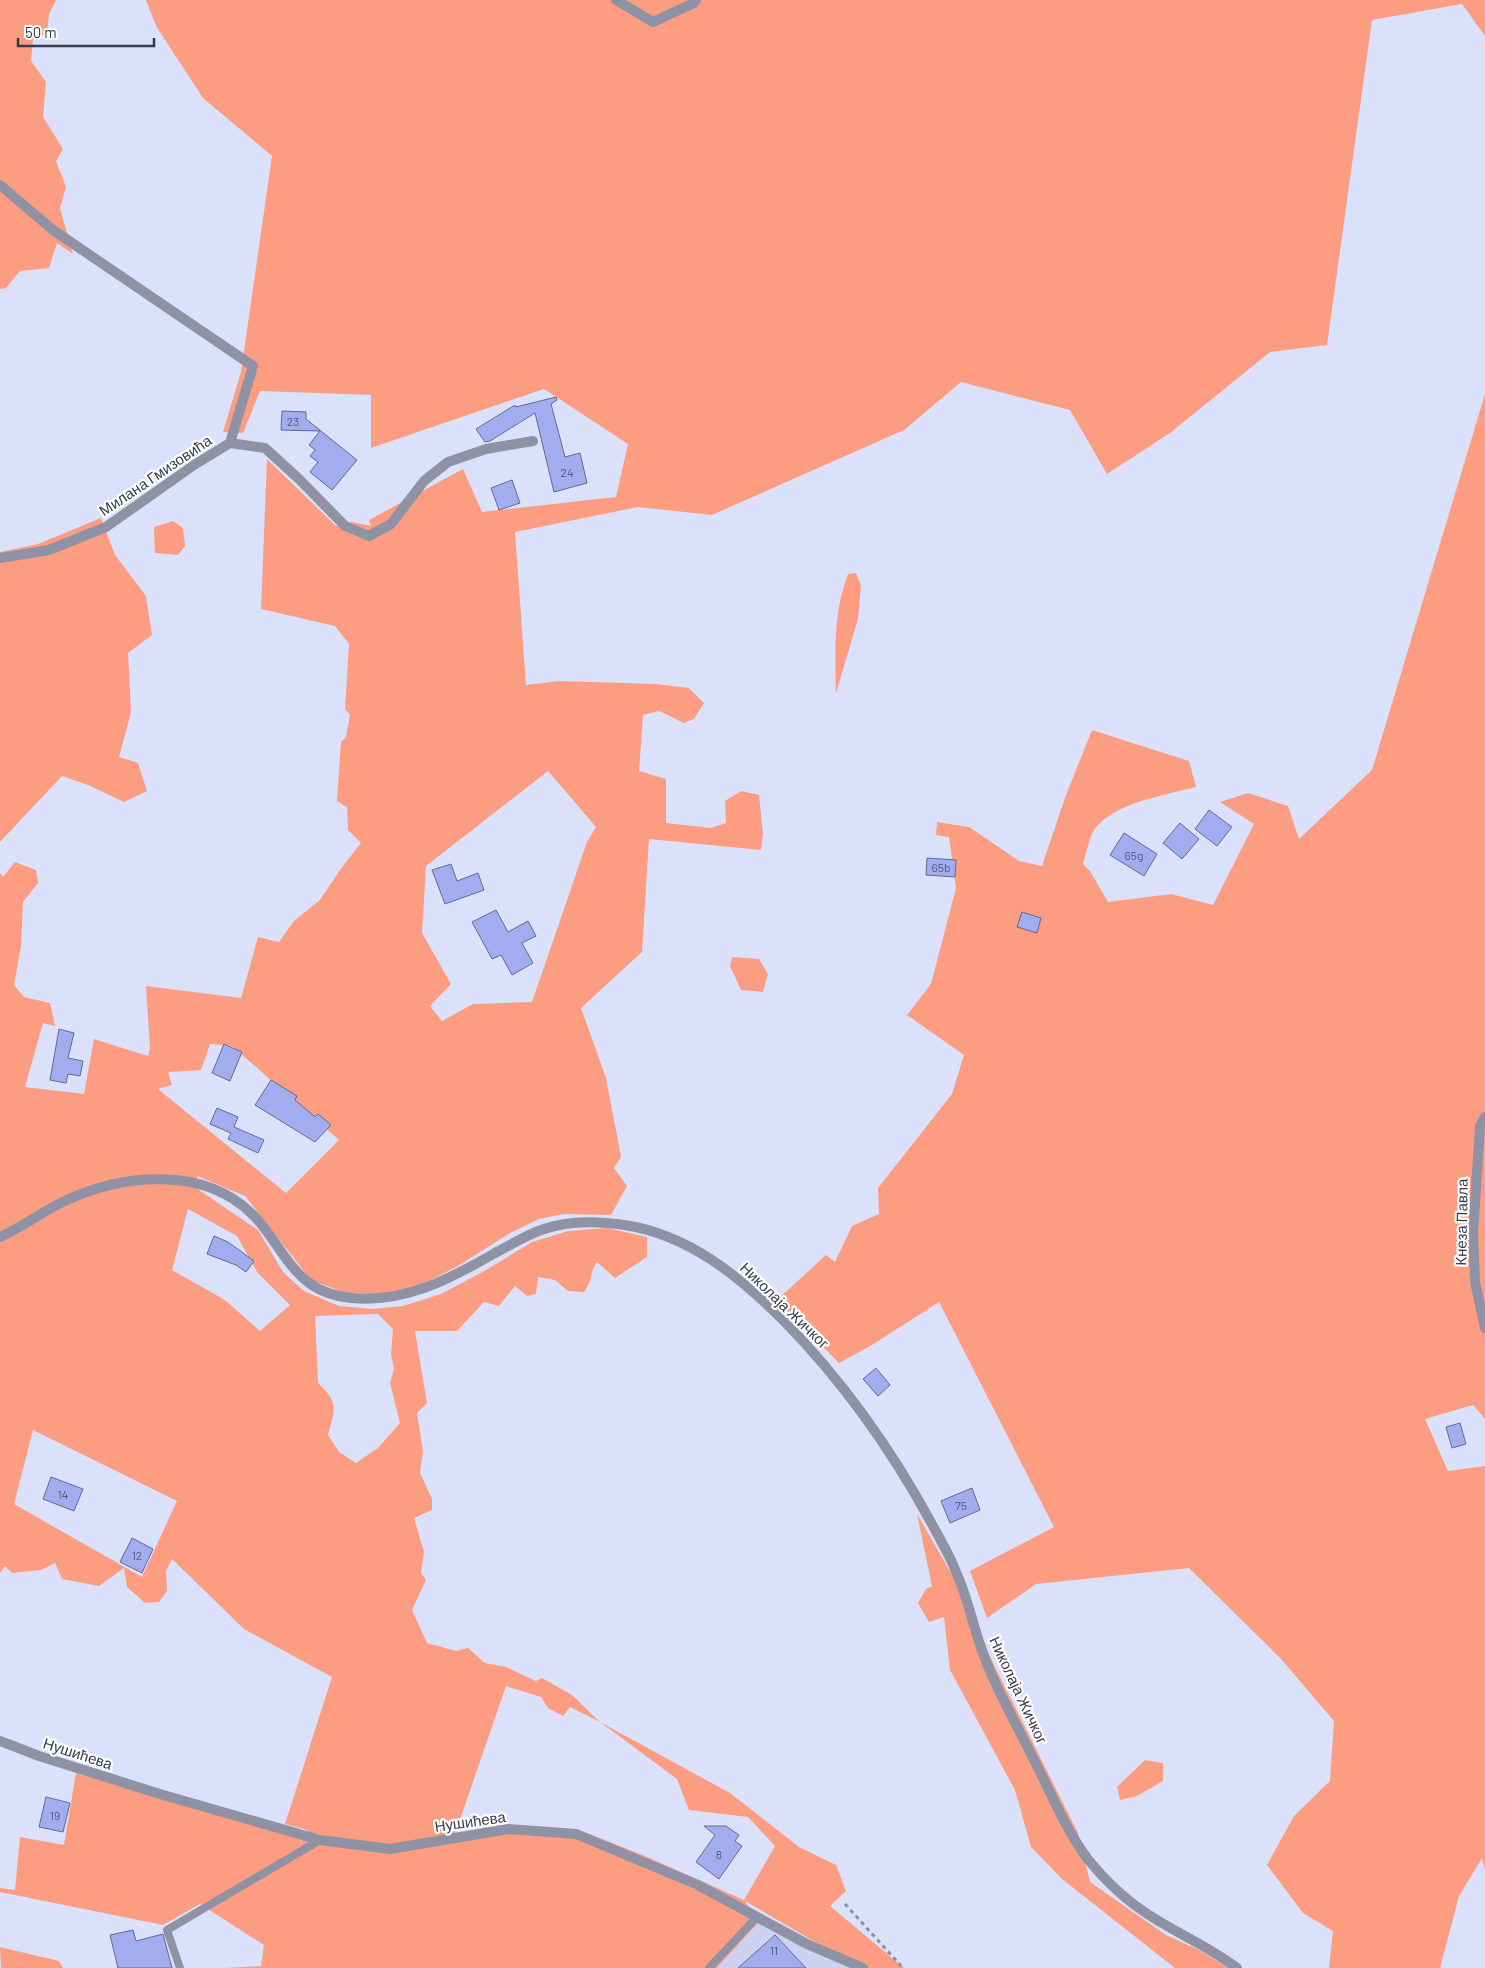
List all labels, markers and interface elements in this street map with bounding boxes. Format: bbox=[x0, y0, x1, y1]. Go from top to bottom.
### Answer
scale bar bbox=[18, 15, 154, 47]
text: 50 m bbox=[25, 23, 57, 41]
house number: 23 bbox=[287, 414, 299, 428]
street label: Милана Гмизовића bbox=[95, 430, 215, 519]
house number: 24 bbox=[560, 465, 574, 479]
house number: 65g bbox=[1125, 848, 1143, 862]
house number: 65b bbox=[932, 860, 950, 874]
street label: Кнеза Павла bbox=[1451, 1178, 1471, 1266]
street label: Николаја Жичког bbox=[737, 1258, 833, 1352]
house number: 14 bbox=[58, 1487, 68, 1501]
house number: 75 bbox=[955, 1498, 967, 1512]
house number: 12 bbox=[132, 1548, 142, 1562]
street label: Николаја Жичког bbox=[986, 1633, 1052, 1747]
street label: Нушићева bbox=[41, 1733, 115, 1773]
street label: Нушићева bbox=[433, 1807, 507, 1835]
house number: 19 bbox=[50, 1808, 60, 1822]
house number: 8 bbox=[716, 1847, 722, 1861]
house number: 11 bbox=[770, 1943, 778, 1957]

